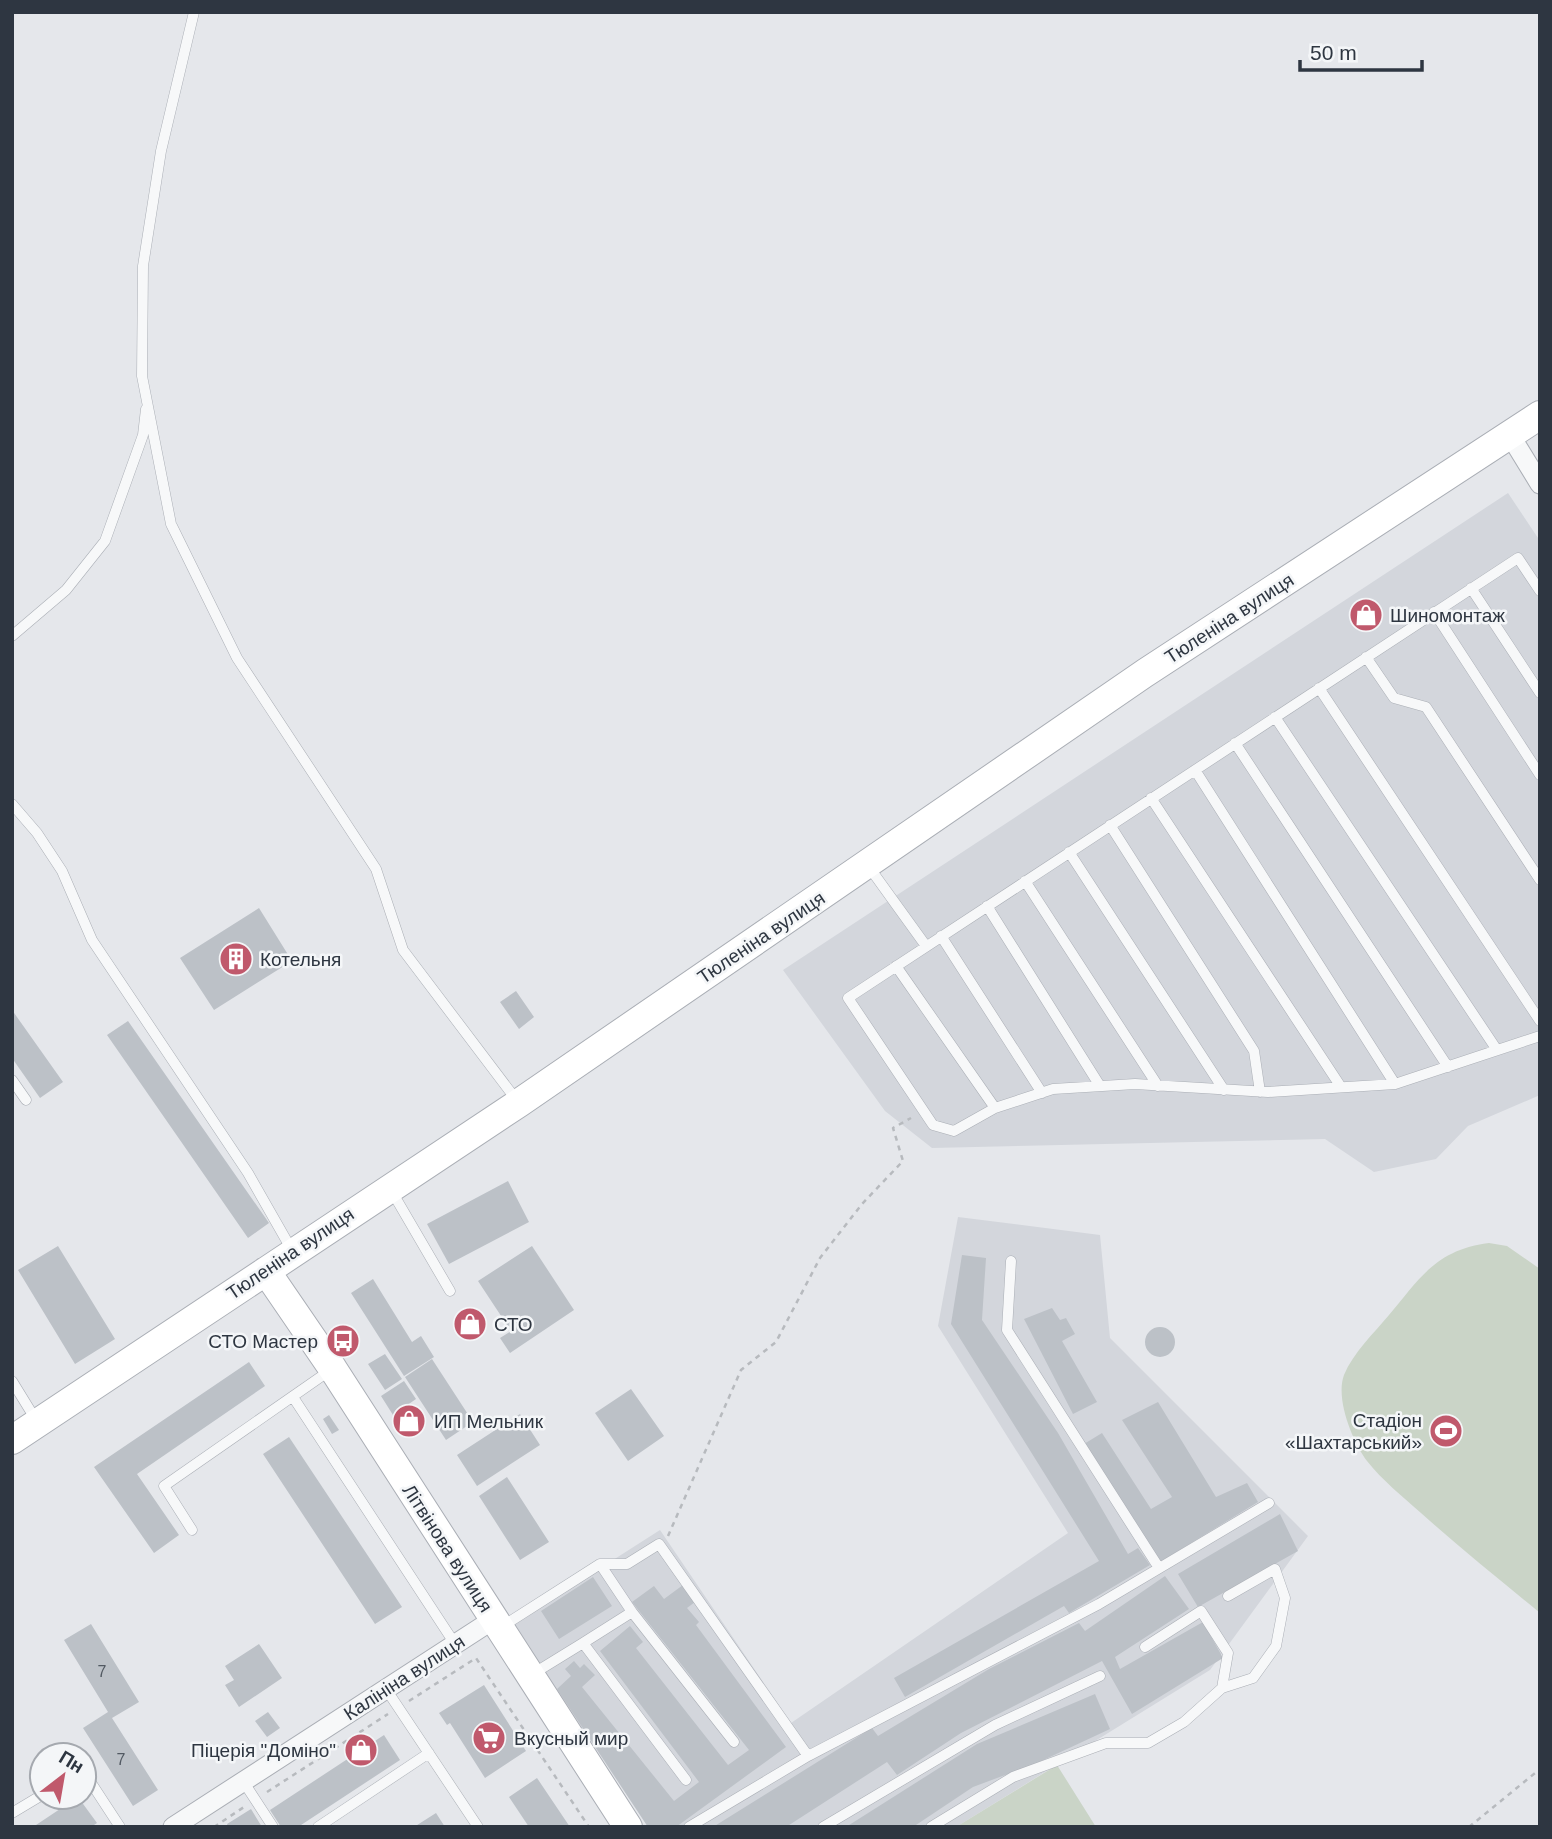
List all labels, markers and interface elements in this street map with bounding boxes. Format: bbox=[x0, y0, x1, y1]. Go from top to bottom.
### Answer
scale bar bbox=[1300, 28, 1422, 72]
text: 50 m bbox=[1310, 41, 1357, 64]
street label: Тюленіна вулиця bbox=[1161, 569, 1297, 668]
shop icon: Шиномонтаж bbox=[1347, 596, 1385, 634]
place label: Шиномонтаж bbox=[1390, 605, 1505, 626]
street label: Тюленіна вулиця bbox=[694, 887, 829, 988]
building icon: Котельня bbox=[217, 940, 255, 978]
place label: Котельня bbox=[260, 949, 341, 970]
street label: Тюленіна вулиця bbox=[223, 1203, 358, 1304]
shop icon: СТО bbox=[451, 1305, 489, 1343]
place label: СТО bbox=[494, 1314, 533, 1335]
bus stop icon: СТО Мастер bbox=[324, 1322, 362, 1360]
place label: СТО Мастер bbox=[208, 1331, 318, 1352]
shop icon: ИП Мельник bbox=[390, 1402, 428, 1440]
place label: Стадіон «Шахтарський» bbox=[1285, 1410, 1422, 1453]
place label: ИП Мельник bbox=[434, 1411, 544, 1432]
sports icon: Стадіон «Шахтарський» bbox=[1427, 1412, 1465, 1450]
street label: Літвінова вулиця bbox=[398, 1480, 497, 1616]
street label: Калініна вулиця bbox=[340, 1631, 469, 1724]
house number: 7 bbox=[98, 1663, 107, 1680]
supermarket icon: Вкусный мир bbox=[470, 1719, 508, 1757]
place label: Вкусный мир bbox=[514, 1728, 628, 1749]
shop icon: Піцерія "Доміно" bbox=[342, 1731, 380, 1769]
place label: Піцерія "Доміно" bbox=[191, 1740, 336, 1761]
north arrow bbox=[28, 1741, 98, 1811]
text: Пн bbox=[55, 1746, 88, 1777]
house number: 7 bbox=[117, 1751, 126, 1768]

